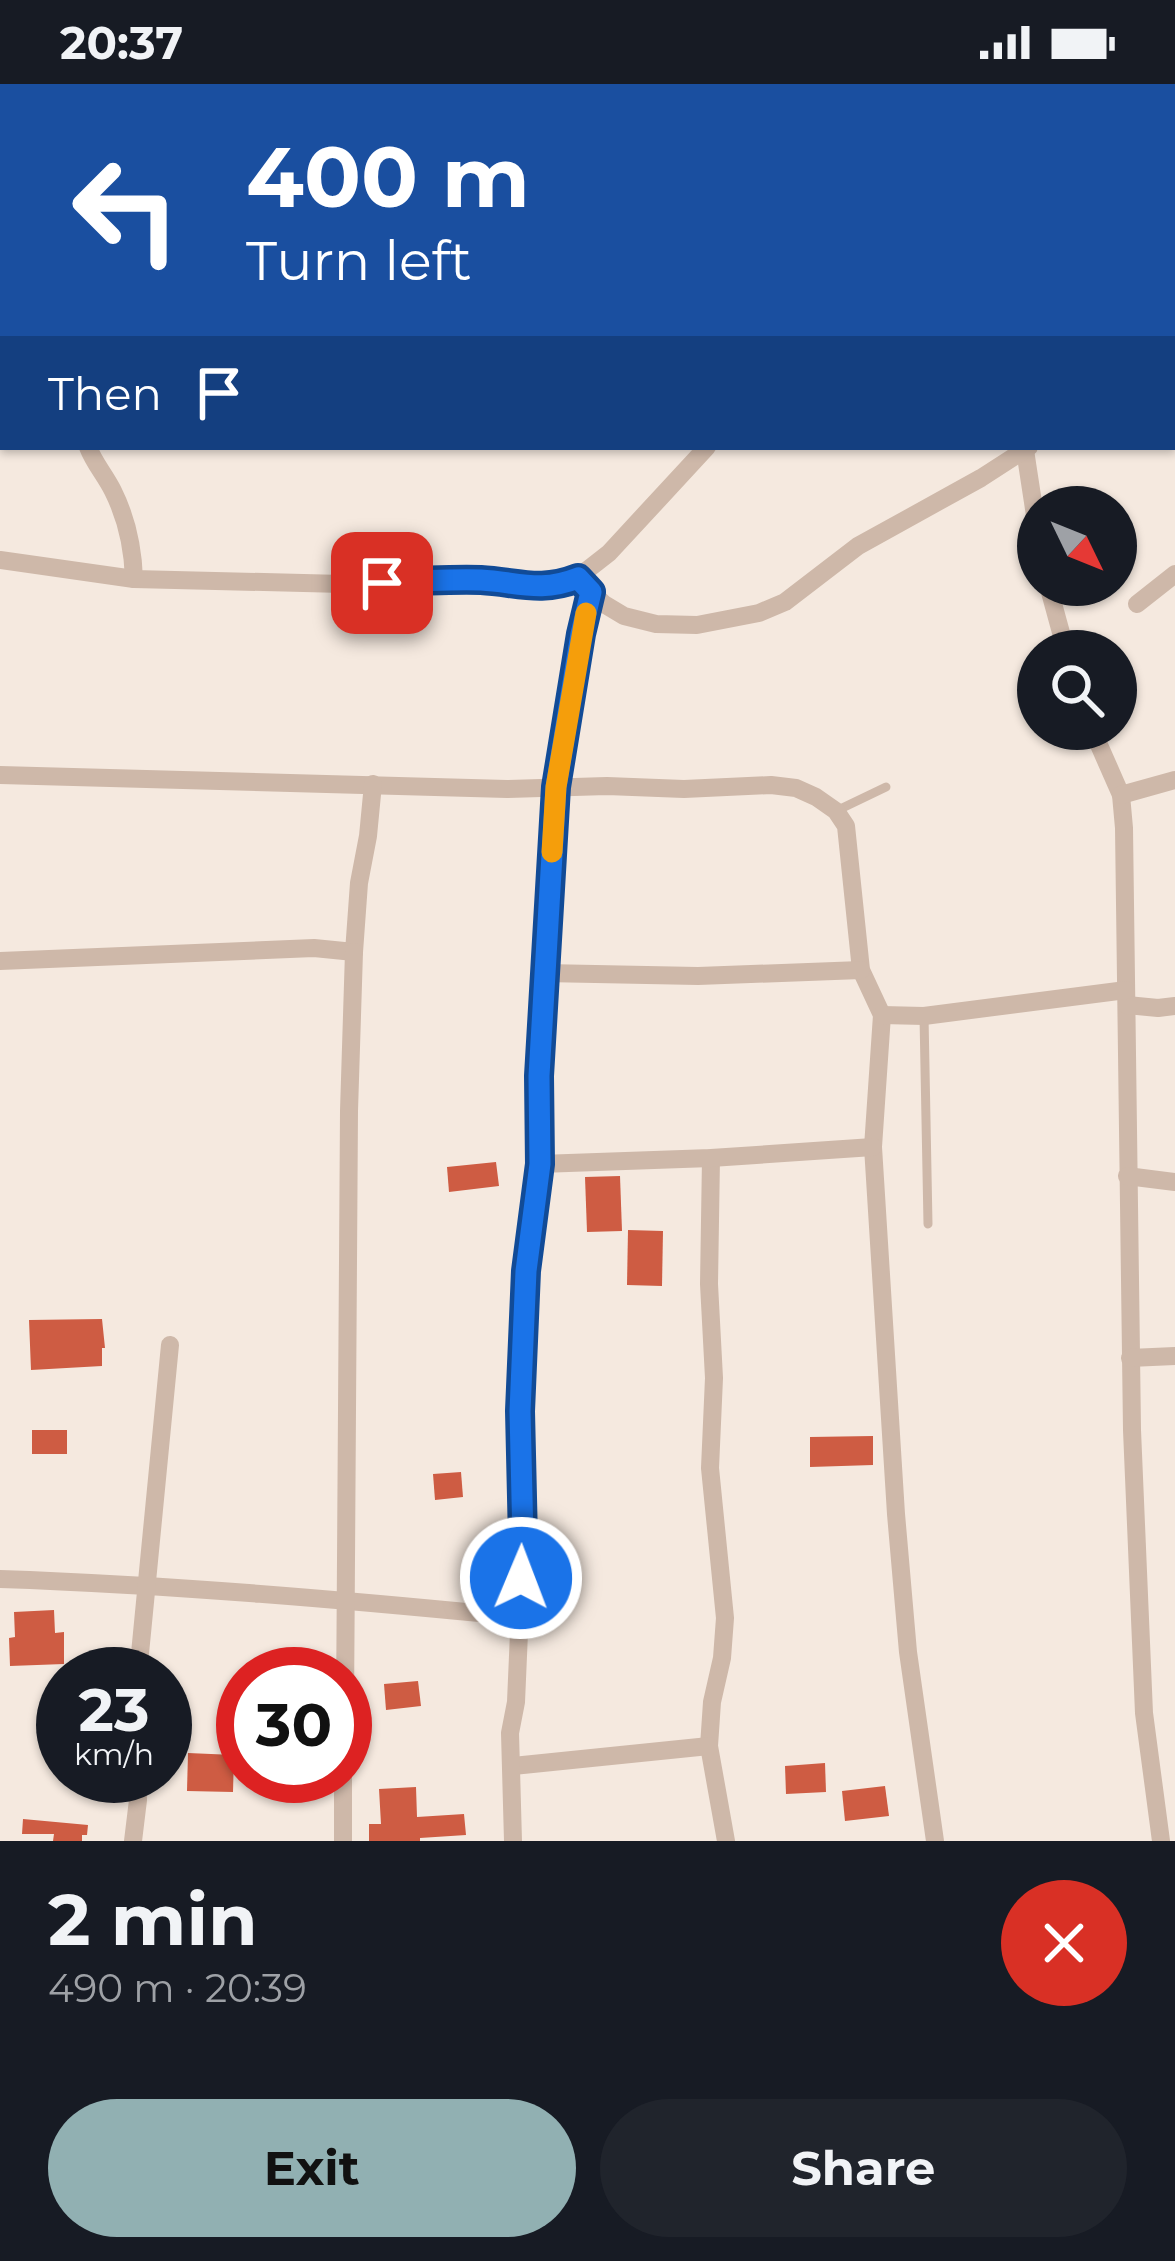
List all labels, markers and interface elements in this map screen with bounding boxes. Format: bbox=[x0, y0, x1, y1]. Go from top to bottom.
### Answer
text: 20:37 bbox=[60, 15, 183, 70]
text: 400 m bbox=[246, 126, 530, 228]
icon: left bbox=[48, 132, 204, 288]
text: Turn left bbox=[246, 228, 472, 294]
icon: arrive bbox=[186, 360, 252, 426]
text: Then bbox=[48, 366, 162, 421]
north arrow bbox=[1017, 486, 1137, 606]
map controls bbox=[1017, 486, 1137, 750]
pin bbox=[331, 532, 433, 634]
icon: arrive bbox=[349, 550, 415, 616]
button: search bbox=[1017, 630, 1137, 750]
position arrow bbox=[458, 1515, 584, 1641]
speed limit sign: 30 bbox=[216, 1647, 372, 1803]
text: 23 bbox=[79, 1673, 149, 1746]
text: km/h bbox=[74, 1736, 154, 1773]
text: 2 min bbox=[48, 1875, 258, 1963]
button: close bbox=[1001, 1880, 1127, 2006]
text: 490 m · 20:39 bbox=[48, 1964, 307, 2012]
button: Exit bbox=[48, 2099, 576, 2237]
button: Share bbox=[600, 2099, 1127, 2237]

